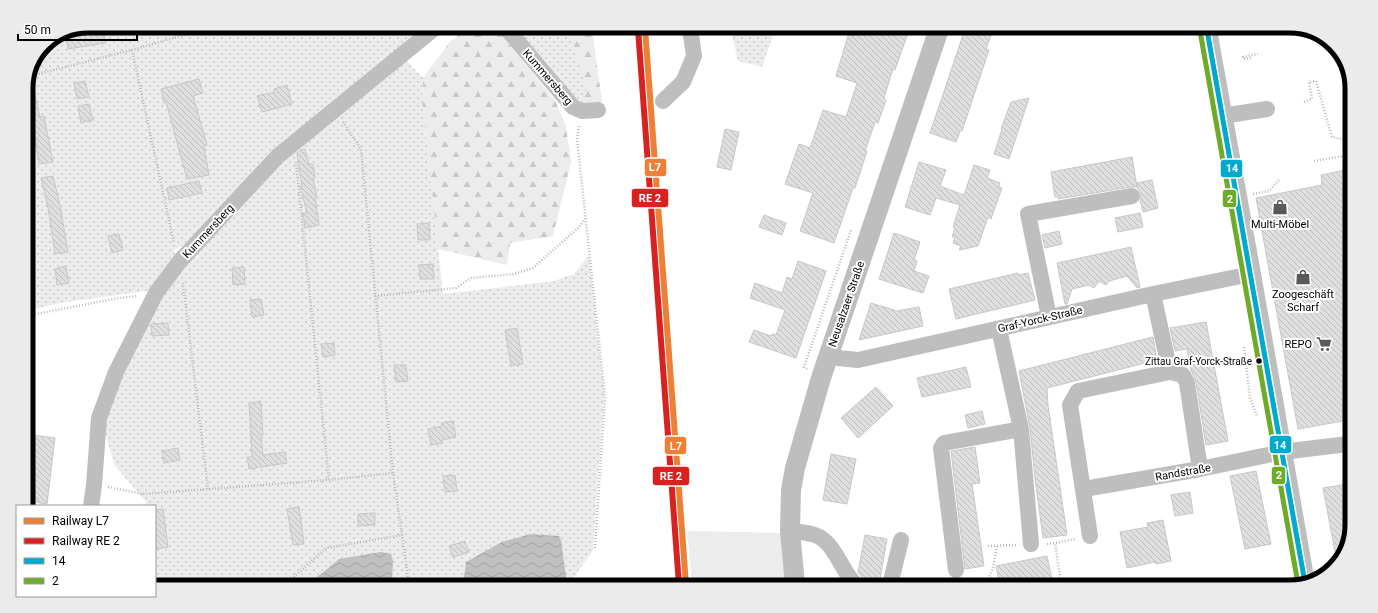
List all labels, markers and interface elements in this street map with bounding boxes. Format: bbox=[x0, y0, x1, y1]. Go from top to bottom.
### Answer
scale bar bbox=[18, 16, 137, 42]
text: 50 m bbox=[24, 23, 51, 37]
street label: Kummersberg bbox=[520, 47, 575, 108]
line badge: L7 bbox=[644, 158, 667, 177]
line badge: 14 bbox=[1220, 159, 1243, 178]
text: L7 bbox=[649, 161, 661, 174]
text: 14 bbox=[1226, 162, 1239, 175]
line badge: RE 2 bbox=[631, 188, 669, 208]
line badge: 2 bbox=[1222, 189, 1237, 208]
text: RE 2 bbox=[639, 192, 661, 205]
text: 2 bbox=[1227, 193, 1233, 206]
shop icon: Multi-Möbel bbox=[1271, 198, 1289, 216]
street label: Kummersberg bbox=[180, 202, 237, 261]
place label: Multi-Möbel bbox=[1251, 218, 1309, 231]
street label: Neusalzaer Straße bbox=[826, 259, 867, 349]
shop icon: Zoogeschäft Scharf bbox=[1294, 268, 1312, 286]
place label: Zoogeschäft Scharf bbox=[1272, 288, 1334, 314]
street label: Graf-Yorck-Straße bbox=[997, 303, 1084, 336]
supermarket icon: REPO bbox=[1315, 335, 1333, 353]
place label: REPO bbox=[1284, 338, 1312, 351]
place label: Zittau Graf-Yorck-Straße bbox=[1145, 356, 1252, 367]
marker: Zittau Graf-Yorck-Straße bbox=[1254, 356, 1264, 366]
line badge: 14 bbox=[1269, 435, 1292, 454]
line badge: L7 bbox=[664, 436, 687, 455]
text: 14 bbox=[1274, 439, 1287, 452]
text: L7 bbox=[670, 440, 682, 453]
street label: Randstraße bbox=[1154, 461, 1212, 484]
line badge: RE 2 bbox=[652, 466, 690, 486]
line badge: 2 bbox=[1271, 466, 1286, 485]
text: 2 bbox=[1276, 469, 1282, 482]
text: RE 2 bbox=[660, 470, 682, 483]
legend bbox=[16, 505, 156, 597]
text: Railway L7 bbox=[52, 514, 109, 528]
text: Railway RE 2 bbox=[52, 534, 120, 548]
text: 14 bbox=[52, 554, 66, 568]
text: 2 bbox=[52, 574, 59, 588]

